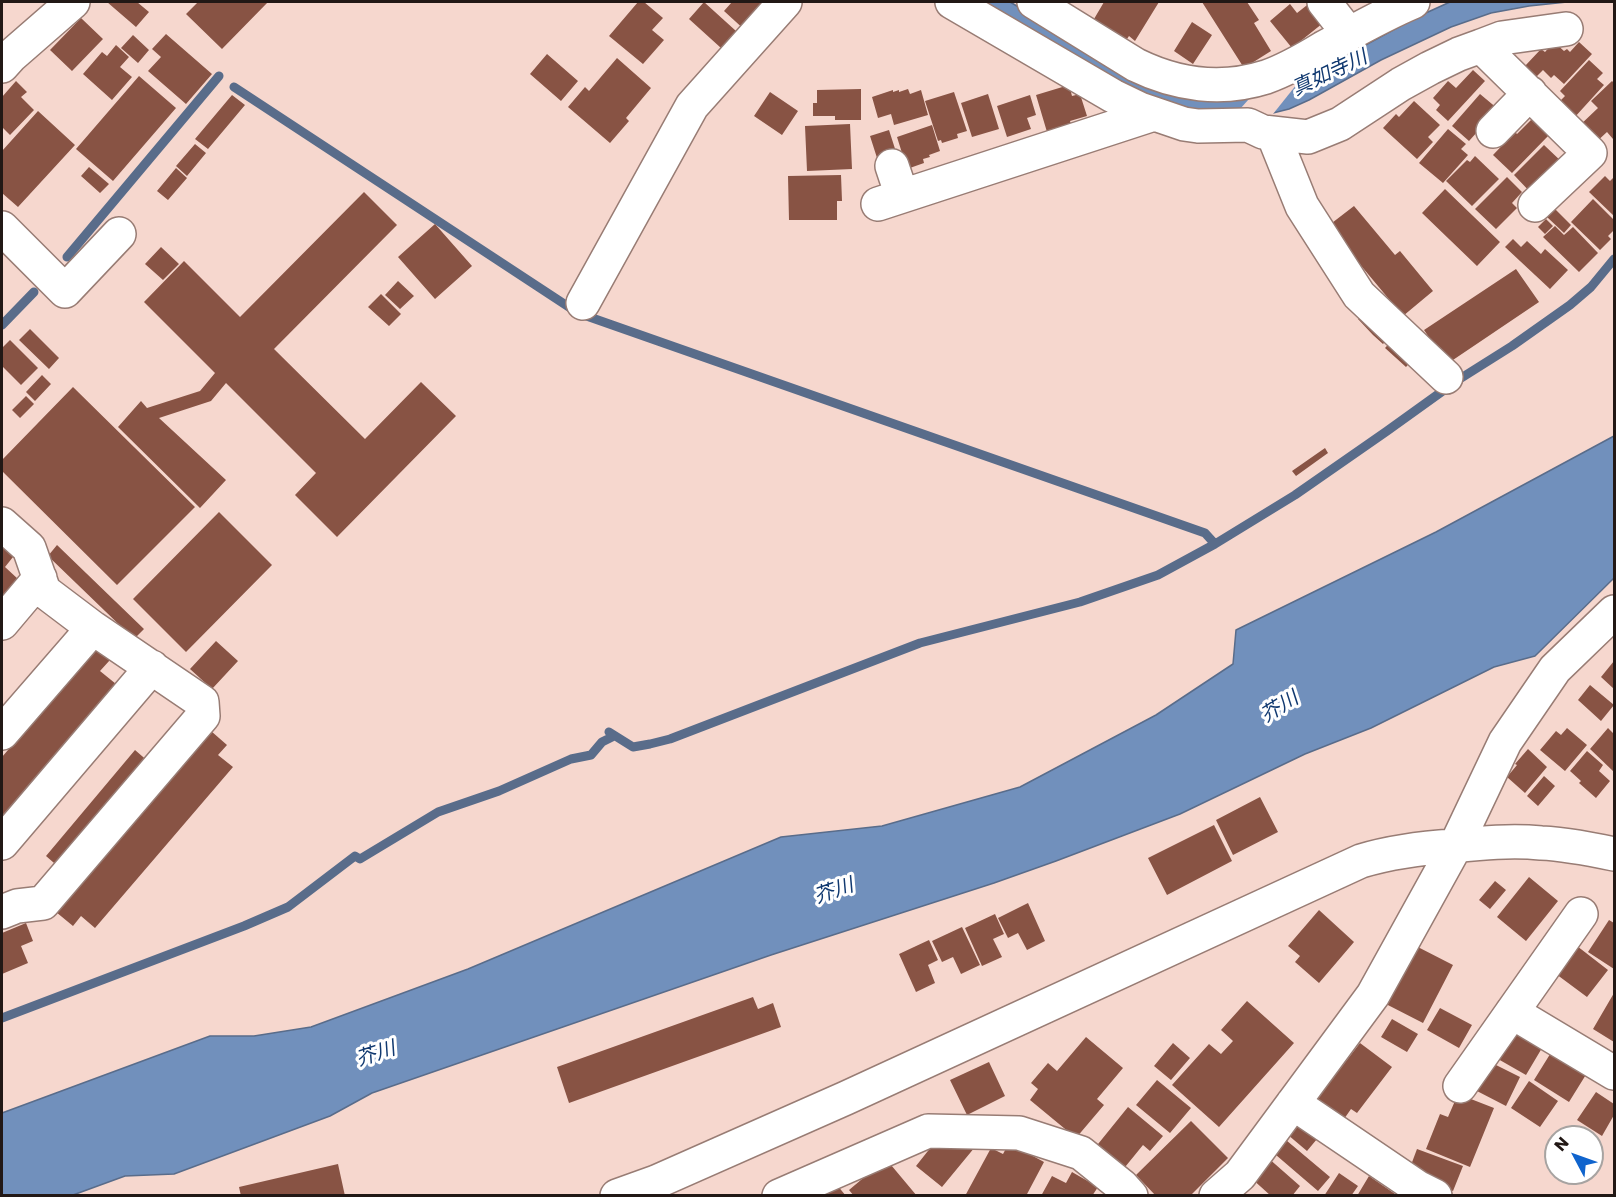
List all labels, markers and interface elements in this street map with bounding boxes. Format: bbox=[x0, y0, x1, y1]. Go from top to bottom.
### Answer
water label: 真如寺川 bbox=[1289, 46, 1371, 102]
water label: 芥川 bbox=[1257, 687, 1303, 729]
water label: 芥川 bbox=[811, 874, 857, 910]
water label: 芥川 bbox=[353, 1037, 399, 1073]
north arrow bbox=[1544, 1125, 1604, 1185]
text: N bbox=[1549, 1132, 1574, 1156]

